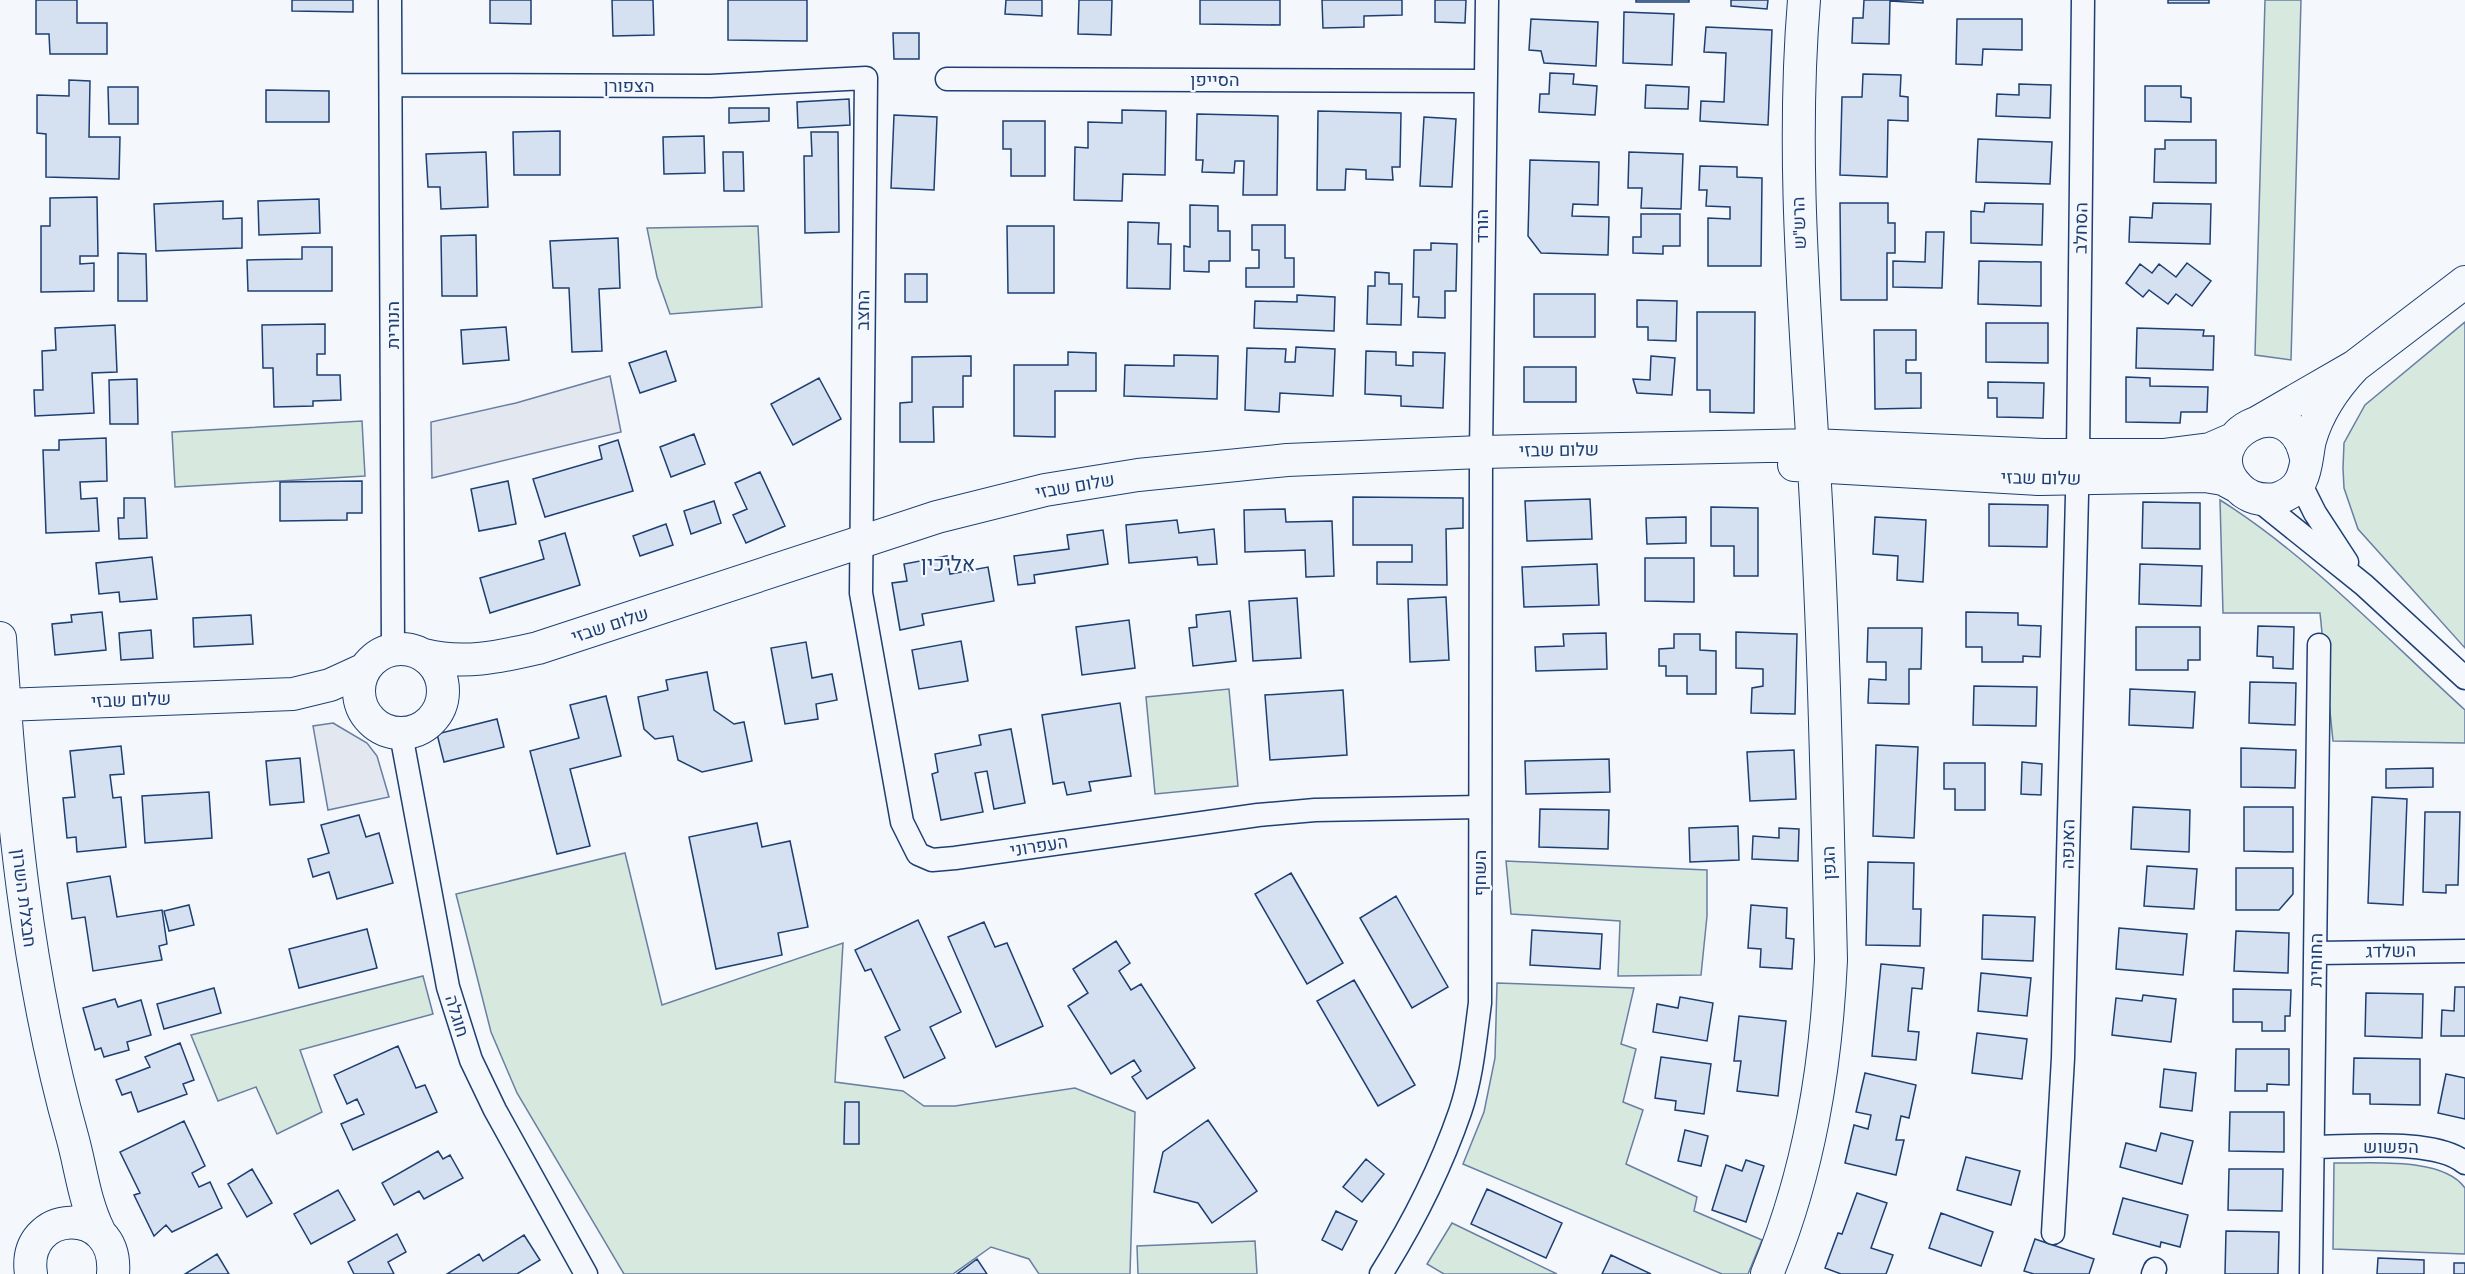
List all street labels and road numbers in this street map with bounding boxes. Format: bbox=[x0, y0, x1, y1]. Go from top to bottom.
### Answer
street label: הסייפן bbox=[1190, 69, 1240, 91]
street label: הצפורן bbox=[603, 75, 655, 97]
street label: הרש''ש bbox=[1787, 196, 1811, 250]
street label: הסחלב bbox=[2070, 202, 2092, 254]
street label: הורד bbox=[1471, 209, 1493, 243]
street label: החצב bbox=[852, 289, 874, 331]
street label: הנורית bbox=[382, 301, 404, 349]
street label: שלום שבזי bbox=[1519, 438, 1599, 462]
street label: שלום שבזי bbox=[2001, 466, 2081, 490]
street label: שלום שבזי bbox=[1034, 468, 1116, 504]
street label: שלום שבזי bbox=[568, 602, 652, 648]
street label: שלום שבזי bbox=[91, 688, 171, 712]
street label: האנפה bbox=[2057, 819, 2079, 869]
street label: העפרוני bbox=[1008, 831, 1070, 861]
street label: הגפן bbox=[1817, 846, 1841, 880]
street label: חבצלת השרון bbox=[7, 847, 41, 949]
street label: השחף bbox=[1469, 850, 1491, 896]
street label: החוחית bbox=[2305, 933, 2327, 987]
street label: השלדג bbox=[2366, 940, 2416, 962]
street label: חוגלה bbox=[440, 992, 474, 1040]
street label: הפשוש bbox=[2363, 1136, 2419, 1158]

